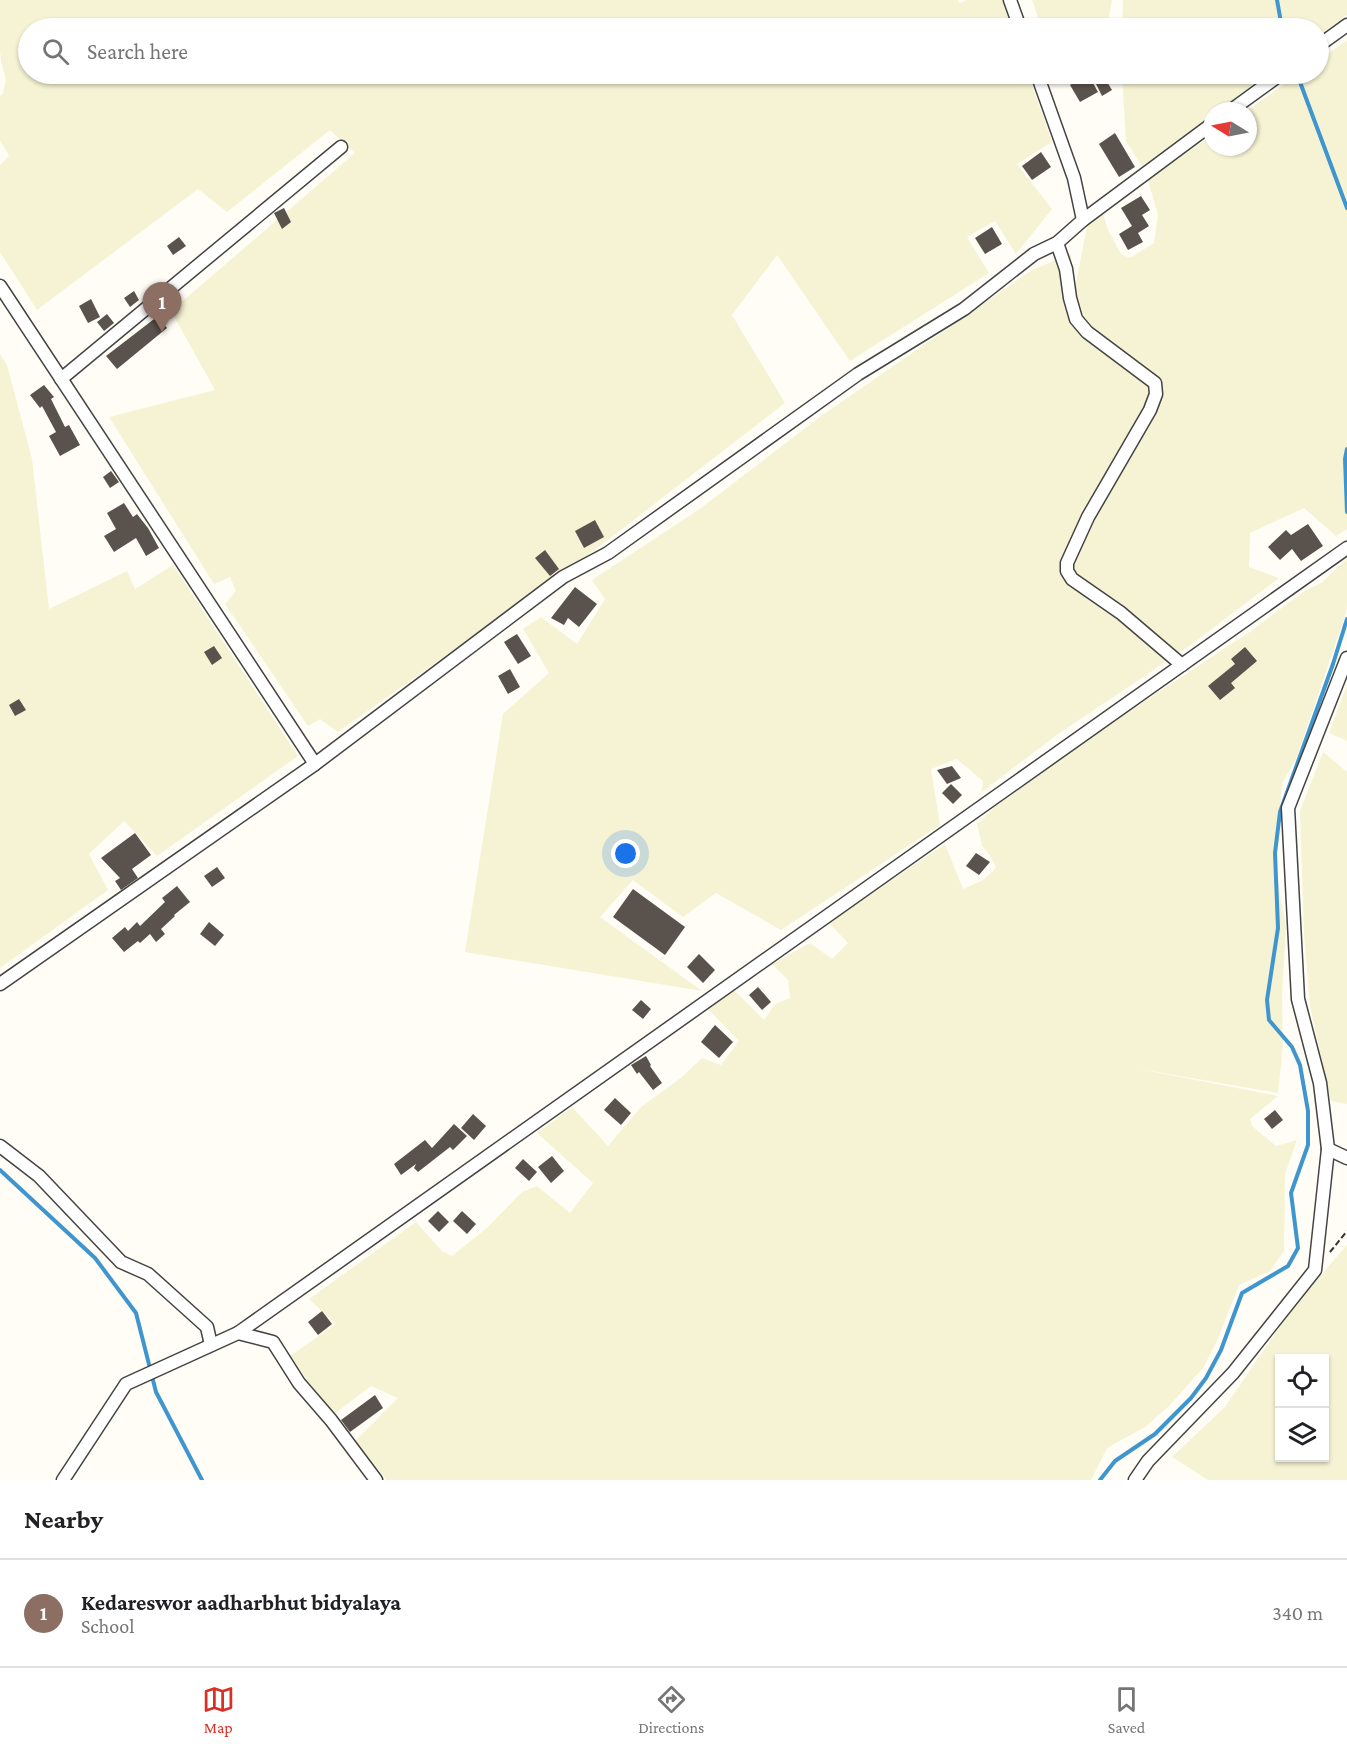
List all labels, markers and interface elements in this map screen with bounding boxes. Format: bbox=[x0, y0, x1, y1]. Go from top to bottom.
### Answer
search box bbox=[18, 18, 1329, 84]
icon: search bbox=[39, 35, 72, 68]
text: Search here bbox=[87, 39, 188, 64]
north arrow bbox=[1203, 102, 1257, 156]
pin: 1 bbox=[142, 282, 182, 332]
your location bbox=[611, 839, 640, 868]
map controls bbox=[1275, 1354, 1329, 1462]
button: locate bbox=[1275, 1354, 1329, 1408]
button: layers bbox=[1275, 1408, 1329, 1462]
text: Nearby bbox=[24, 1505, 103, 1534]
text: Kedareswor aadharbhut bidyalaya bbox=[81, 1590, 401, 1615]
text: 1 bbox=[40, 1602, 47, 1624]
text: 340 m bbox=[1272, 1602, 1323, 1624]
text: School bbox=[81, 1615, 134, 1637]
tab: Map bbox=[202, 1683, 235, 1736]
tab: Directions bbox=[638, 1683, 704, 1736]
tab: Saved bbox=[1108, 1683, 1145, 1736]

